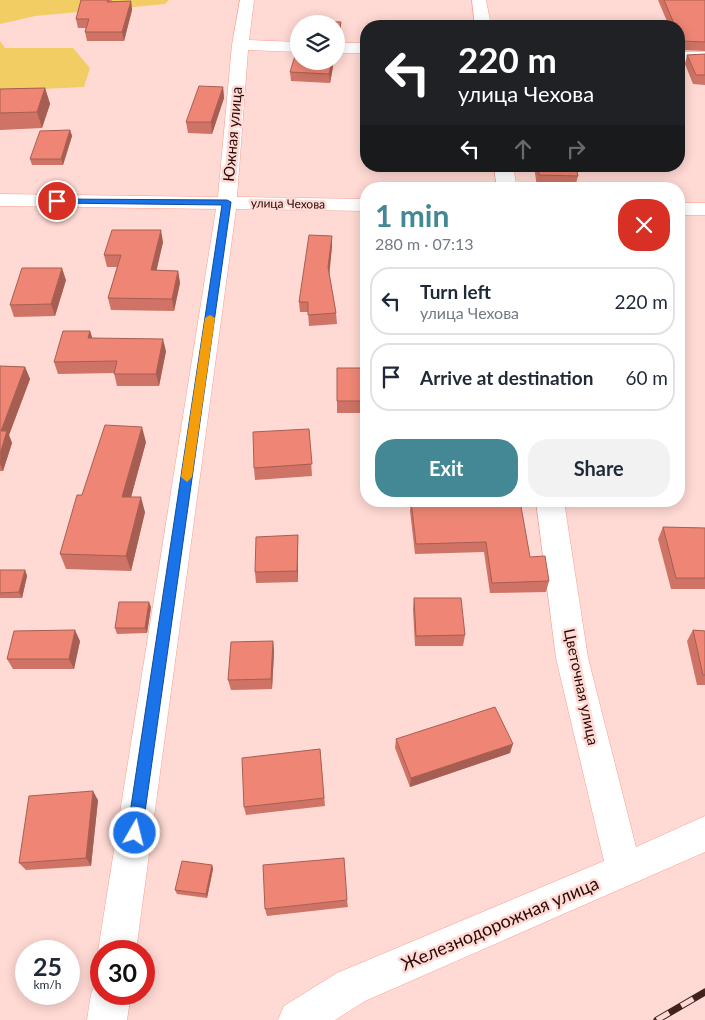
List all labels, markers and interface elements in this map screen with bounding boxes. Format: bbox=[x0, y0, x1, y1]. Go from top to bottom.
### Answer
map controls bbox=[290, 15, 345, 70]
button: layers bbox=[290, 15, 345, 70]
text: 220 m bbox=[458, 38, 557, 80]
icon: left bbox=[375, 40, 440, 105]
text: улица Чехова bbox=[458, 80, 594, 107]
street label: Южная улица bbox=[219, 86, 245, 182]
icon: left bbox=[456, 135, 484, 163]
icon: ahead bbox=[509, 135, 537, 163]
icon: right bbox=[562, 135, 590, 163]
pin bbox=[36, 180, 78, 222]
icon: arrive bbox=[43, 187, 71, 215]
street label: улица Чехова bbox=[251, 195, 325, 212]
text: 1 min bbox=[375, 197, 449, 233]
button: close bbox=[618, 199, 670, 251]
text: 280 m · 07:13 bbox=[375, 234, 474, 253]
text: Turn left bbox=[420, 280, 491, 303]
icon: left bbox=[377, 287, 405, 315]
text: 220 m bbox=[614, 290, 668, 313]
text: улица Чехова bbox=[420, 303, 519, 322]
icon: arrive bbox=[377, 363, 405, 391]
text: Arrive at destination bbox=[420, 366, 593, 389]
text: 60 m bbox=[625, 366, 668, 389]
button: Exit bbox=[375, 439, 518, 497]
button: Share bbox=[528, 439, 670, 497]
street label: Цветочная улица bbox=[561, 627, 603, 747]
position arrow bbox=[108, 806, 160, 858]
street label: Железнодорожная улица bbox=[397, 871, 602, 975]
speed limit sign: 30 bbox=[90, 940, 155, 1005]
text: 25 bbox=[33, 951, 62, 981]
text: km/h bbox=[33, 977, 62, 992]

